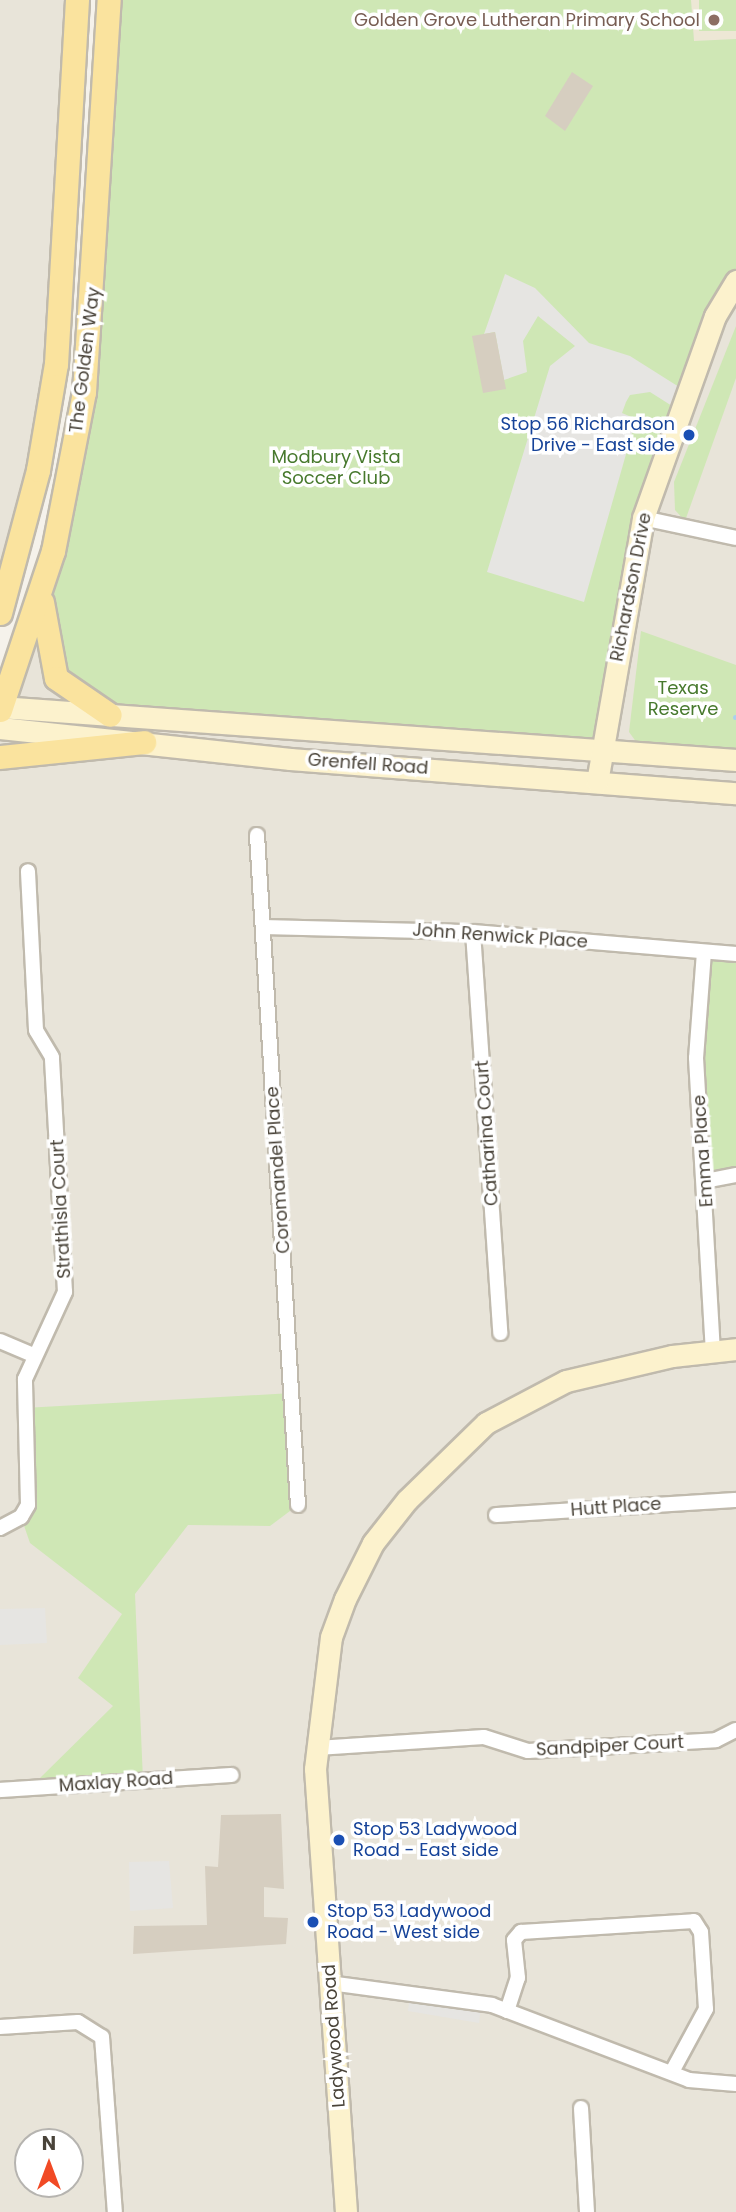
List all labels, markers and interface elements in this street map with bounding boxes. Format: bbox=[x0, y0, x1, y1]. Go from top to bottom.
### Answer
place label: Golden Grove Lutheran Primary School bbox=[354, 9, 700, 31]
marker: Golden Grove Lutheran Primary School bbox=[706, 12, 722, 28]
street label: The Golden Way bbox=[65, 286, 105, 434]
place label: Stop 56 Richardson Drive - East side bbox=[501, 414, 675, 457]
marker: Stop 56 Richardson Drive - East side bbox=[681, 427, 697, 443]
park label: Modbury Vista Soccer Club bbox=[271, 447, 401, 490]
street label: Richardson Drive bbox=[606, 511, 656, 663]
park label: Texas Reserve bbox=[648, 678, 718, 720]
street label: Grenfell Road bbox=[307, 749, 429, 779]
street label: John Renwick Place bbox=[412, 919, 588, 953]
street label: Catharina Court bbox=[471, 1059, 503, 1207]
street label: Coromandel Place bbox=[261, 1086, 295, 1254]
street label: Emma Place bbox=[688, 1094, 718, 1208]
street label: Strathisla Court bbox=[47, 1139, 75, 1279]
street label: Hutt Place bbox=[570, 1493, 662, 1521]
street label: Sandpiper Court bbox=[536, 1731, 684, 1761]
street label: Maxlay Road bbox=[58, 1767, 174, 1797]
place label: Stop 53 Ladywood Road - East side bbox=[353, 1819, 518, 1862]
marker: Stop 53 Ladywood Road - East side bbox=[331, 1832, 347, 1848]
place label: Stop 53 Ladywood Road - West side bbox=[327, 1901, 492, 1944]
marker: Stop 53 Ladywood Road - West side bbox=[305, 1914, 321, 1930]
street label: Ladywood Road bbox=[318, 1964, 350, 2108]
north arrow bbox=[14, 2128, 84, 2198]
text: N bbox=[42, 2130, 56, 2157]

